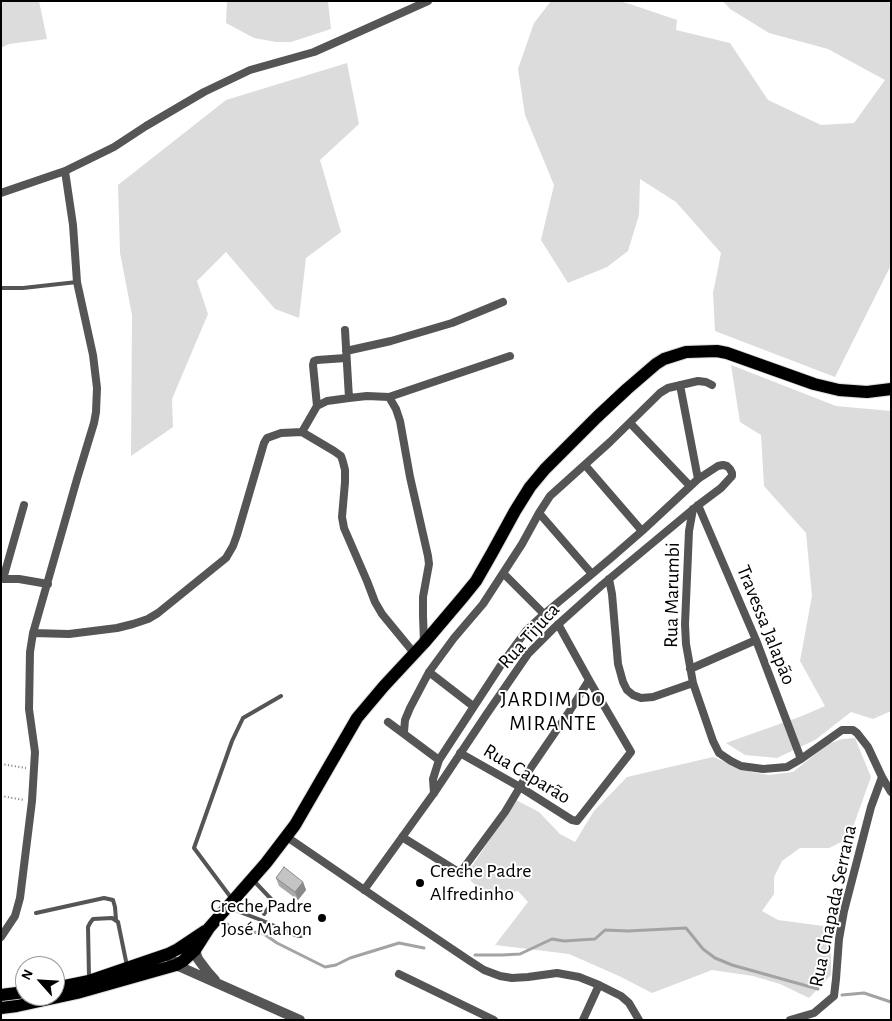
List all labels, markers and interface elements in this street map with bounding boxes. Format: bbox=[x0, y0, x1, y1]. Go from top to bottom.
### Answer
street label: Rua Marumbi bbox=[659, 542, 685, 648]
street label: Travessa Jalapão bbox=[731, 562, 801, 688]
street label: Rua Tijuca bbox=[493, 598, 565, 674]
district label: JARDIM DO MIRANTE bbox=[499, 687, 607, 737]
street label: Rua Caparão bbox=[479, 739, 575, 809]
street label: Rua Chapada Serrana bbox=[804, 823, 862, 989]
place label: Creche Padre Alfredinho bbox=[430, 859, 531, 906]
marker: Creche Padre Alfredinho bbox=[414, 877, 426, 889]
place label: Creche Padre José Mahon bbox=[211, 894, 312, 941]
marker: Creche Padre José Mahon bbox=[316, 912, 328, 924]
north arrow bbox=[15, 956, 65, 1006]
text: N bbox=[19, 967, 36, 982]

